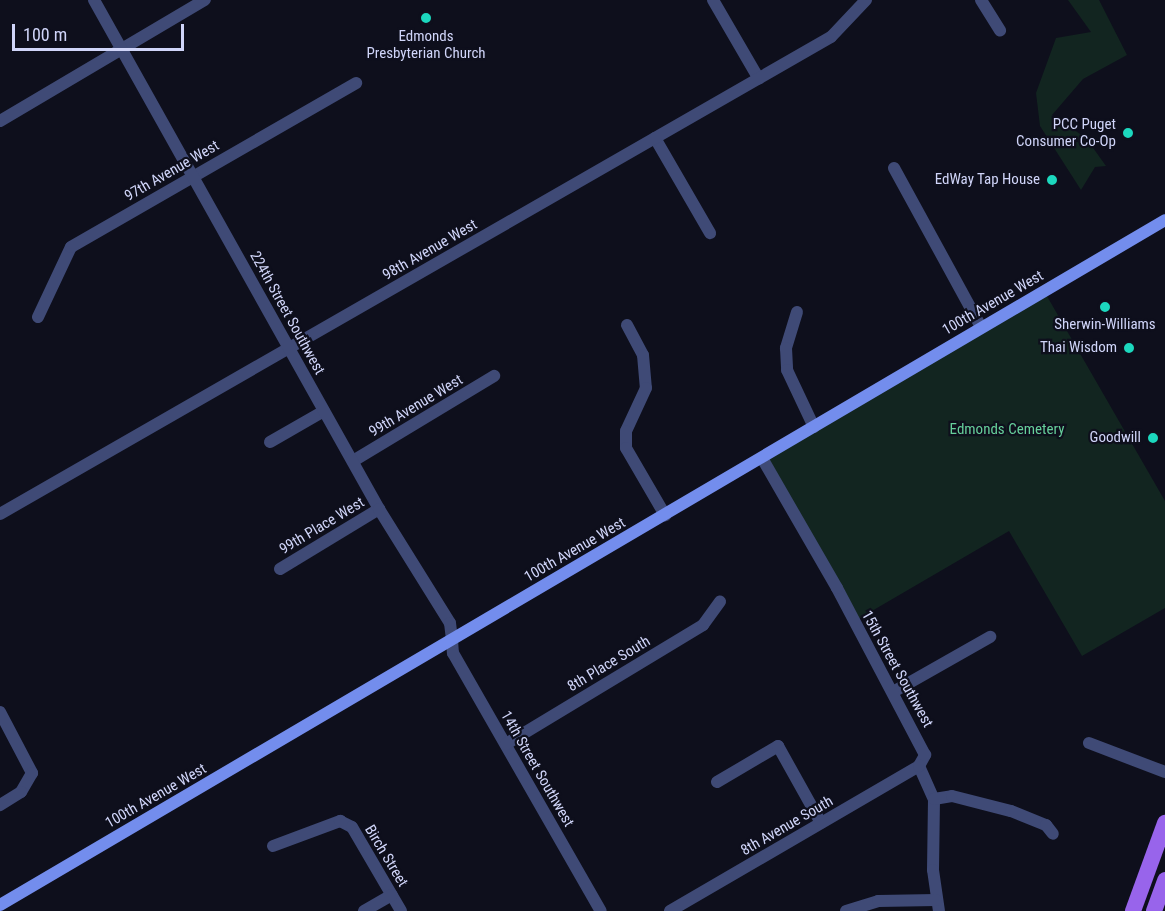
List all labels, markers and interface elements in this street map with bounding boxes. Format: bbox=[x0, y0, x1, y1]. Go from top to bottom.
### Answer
marker: Edmonds Presbyterian Church bbox=[419, 11, 433, 25]
scale bar bbox=[15, 12, 188, 50]
text: 100 m bbox=[23, 24, 67, 45]
place label: Edmonds Presbyterian Church bbox=[366, 27, 486, 62]
place label: PCC Puget Consumer Co-Op bbox=[1016, 115, 1116, 150]
marker: PCC Puget Consumer Co-Op bbox=[1121, 126, 1135, 140]
street label: 97th Avenue West bbox=[122, 137, 222, 205]
place label: EdWay Tap House bbox=[934, 171, 1040, 189]
marker: EdWay Tap House bbox=[1045, 173, 1059, 187]
street label: 98th Avenue West bbox=[380, 216, 480, 284]
street label: 224th Street Southwest bbox=[246, 248, 328, 378]
street label: 100th Avenue West bbox=[939, 267, 1047, 339]
marker: Sherwin-Williams bbox=[1098, 300, 1112, 314]
place label: Sherwin-Williams bbox=[1054, 316, 1156, 334]
place label: Thai Wisdom bbox=[1040, 339, 1117, 357]
marker: Thai Wisdom bbox=[1122, 341, 1136, 355]
street label: 99th Avenue West bbox=[366, 371, 466, 441]
park label: Edmonds Cemetery bbox=[950, 421, 1064, 439]
place label: Goodwill bbox=[1090, 429, 1141, 447]
marker: Goodwill bbox=[1146, 431, 1160, 445]
street label: 99th Place West bbox=[276, 494, 368, 558]
street label: 100th Avenue West bbox=[521, 514, 629, 586]
street label: 15th Street Southwest bbox=[857, 607, 937, 731]
street label: 8th Place South bbox=[564, 632, 654, 696]
street label: 14th Street Southwest bbox=[496, 708, 578, 830]
street label: 100th Avenue West bbox=[102, 760, 210, 832]
street label: 8th Avenue South bbox=[738, 792, 836, 860]
street label: Birch Street bbox=[361, 822, 411, 890]

